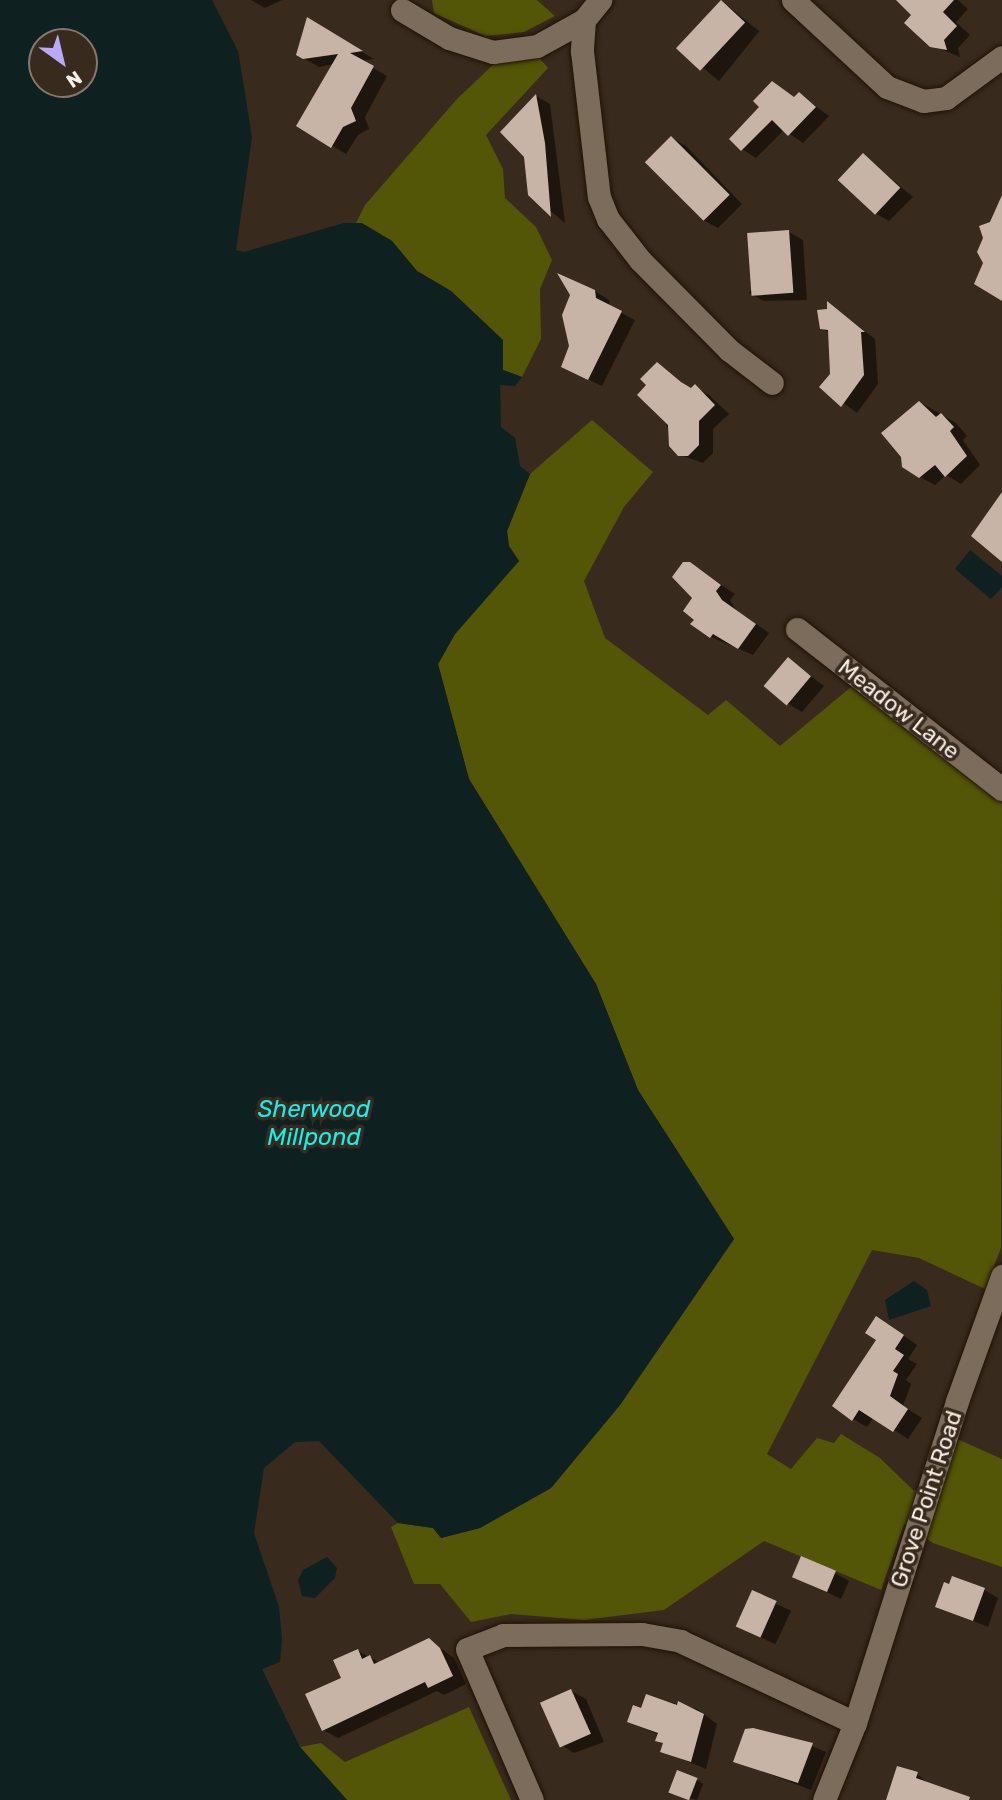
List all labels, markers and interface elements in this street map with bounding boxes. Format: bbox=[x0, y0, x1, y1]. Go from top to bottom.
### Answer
north arrow bbox=[28, 28, 98, 98]
text: N bbox=[62, 66, 86, 93]
street label: Meadow Lane bbox=[833, 653, 965, 765]
water label: Sherwood Millpond bbox=[258, 1096, 370, 1152]
street label: Grove Point Road bbox=[884, 1407, 968, 1591]

